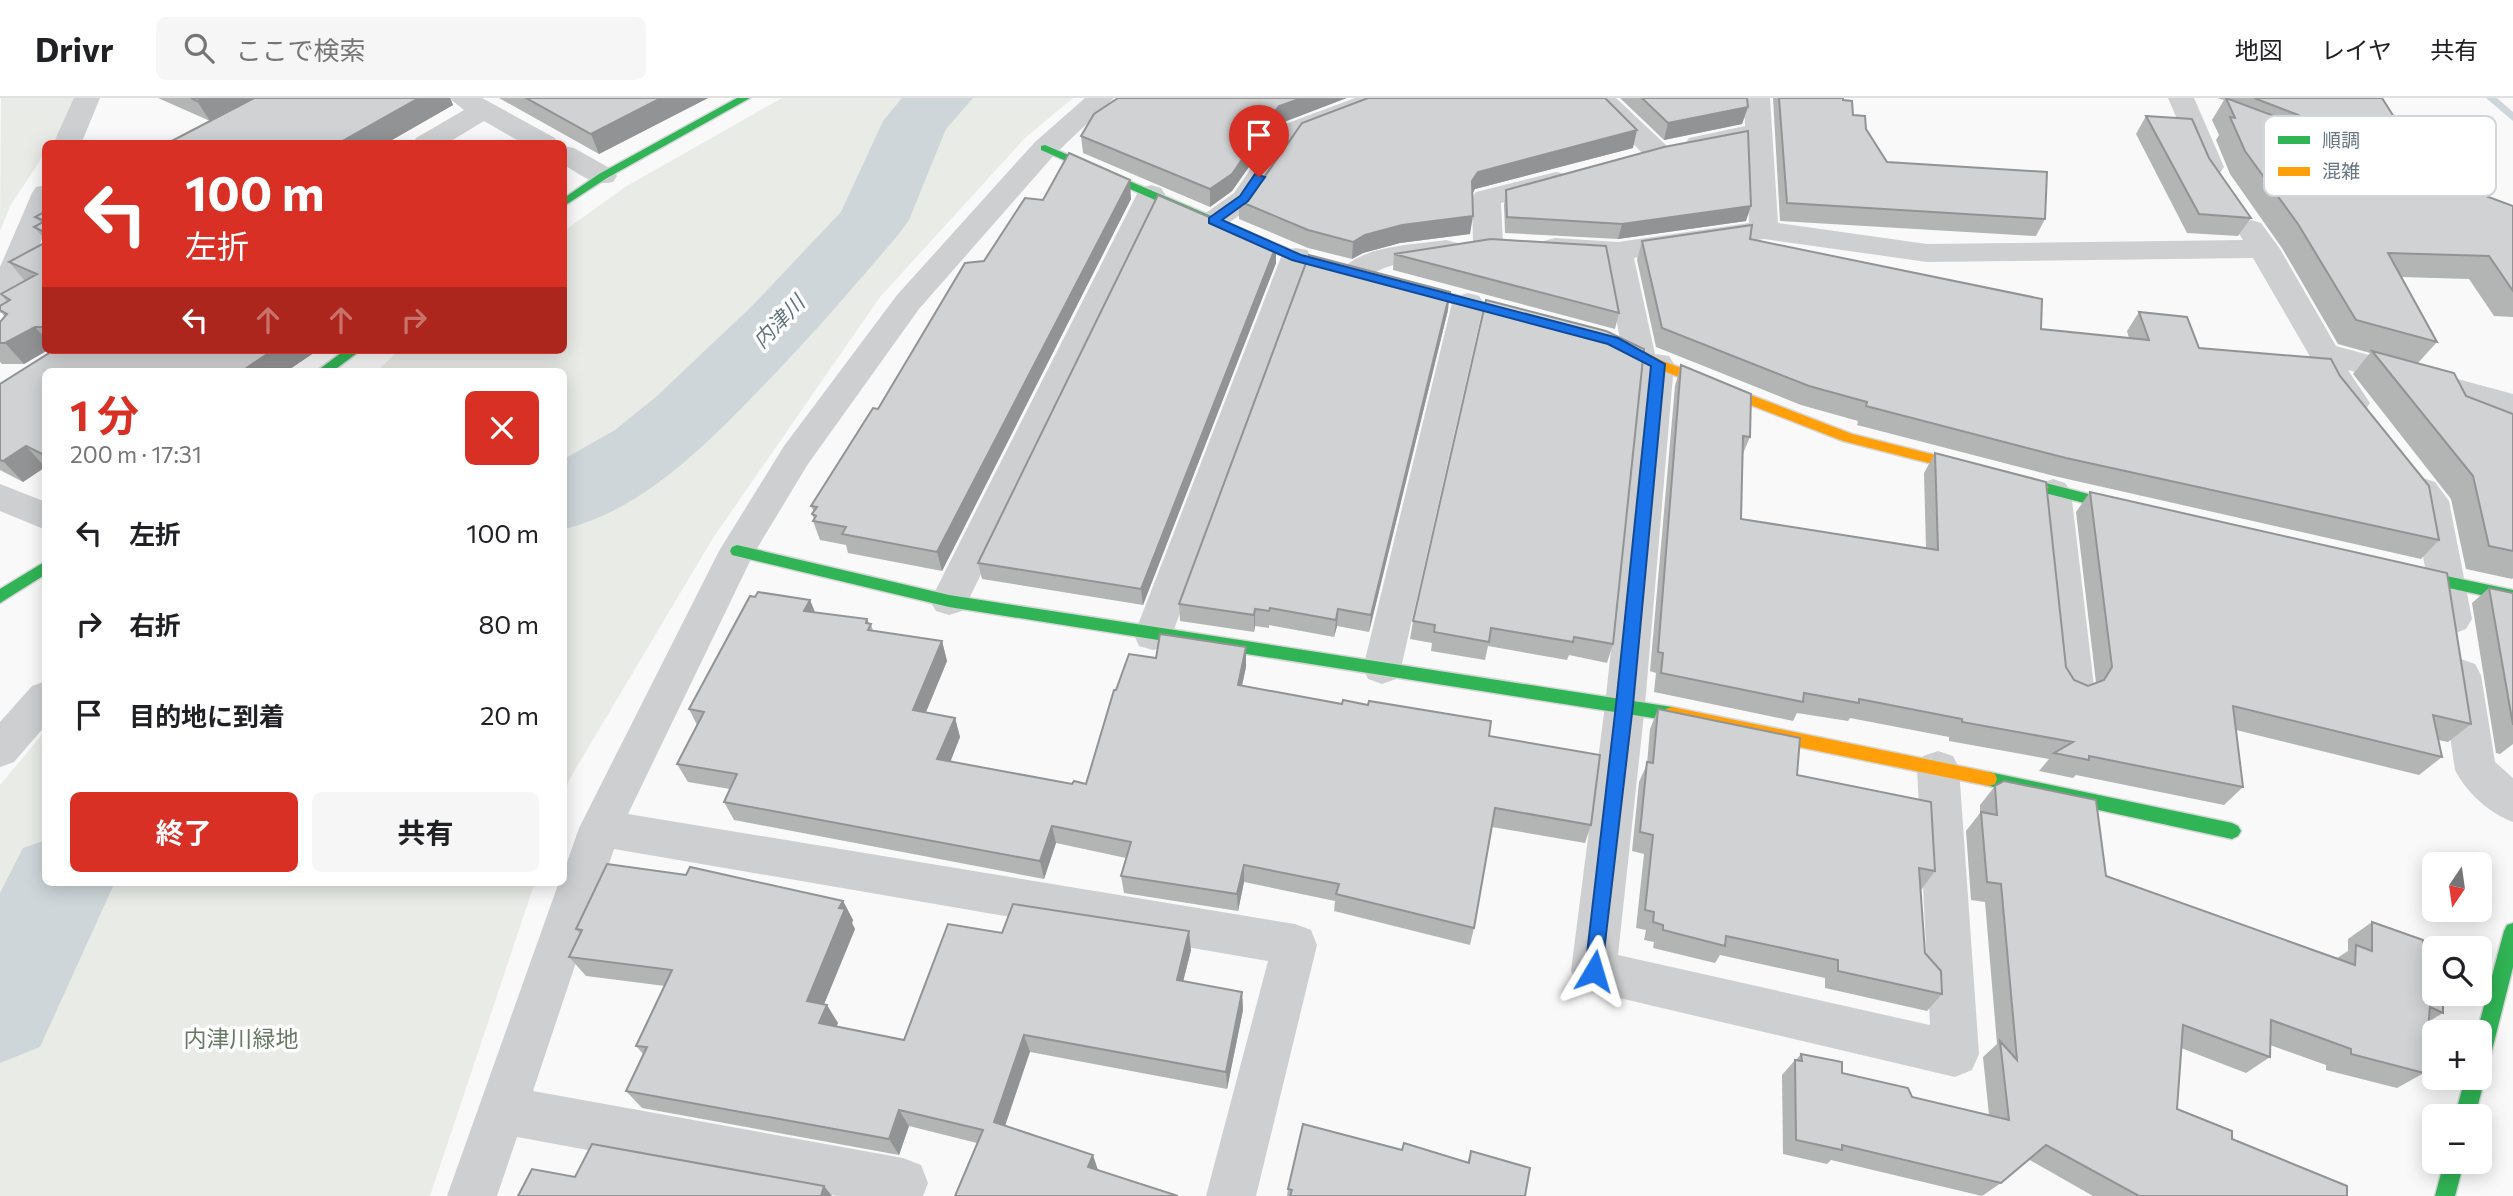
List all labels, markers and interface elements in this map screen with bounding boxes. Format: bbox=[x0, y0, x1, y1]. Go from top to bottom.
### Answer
search box bbox=[156, 17, 646, 80]
text: Drivr bbox=[35, 28, 114, 69]
icon: search bbox=[180, 29, 218, 67]
text: ここで検索 bbox=[236, 34, 366, 65]
text: 地図 bbox=[2235, 35, 2283, 64]
text: レイヤ bbox=[2321, 35, 2392, 64]
text: 共有 bbox=[2430, 35, 2478, 64]
pin bbox=[1229, 105, 1289, 177]
icon: arrive bbox=[1240, 116, 1278, 154]
legend bbox=[2264, 116, 2496, 196]
text: 順調 bbox=[2322, 128, 2360, 151]
text: 混雑 bbox=[2322, 159, 2360, 182]
text: 100 m bbox=[185, 161, 324, 221]
icon: left bbox=[70, 168, 161, 259]
text: 左折 bbox=[185, 225, 249, 265]
water label: 内津川 bbox=[747, 288, 810, 352]
icon: left bbox=[176, 301, 214, 339]
icon: ahead bbox=[249, 301, 287, 339]
icon: ahead bbox=[322, 301, 360, 339]
icon: right bbox=[395, 301, 433, 339]
text: 1 分 bbox=[70, 388, 139, 440]
button: close bbox=[465, 391, 539, 465]
text: 200 m · 17:31 bbox=[70, 440, 202, 468]
icon: left bbox=[70, 514, 108, 552]
text: 100 m bbox=[466, 517, 539, 548]
text: 左折 bbox=[129, 518, 181, 549]
icon: right bbox=[70, 605, 108, 643]
text: 80 m bbox=[479, 608, 539, 639]
text: 右折 bbox=[129, 609, 181, 640]
icon: arrive bbox=[70, 696, 108, 734]
text: 20 m bbox=[480, 699, 539, 730]
text: 目的地に到着 bbox=[129, 700, 285, 731]
button: 終了 bbox=[70, 792, 298, 872]
button: 共有 bbox=[312, 792, 539, 872]
north arrow bbox=[2422, 852, 2492, 922]
map controls bbox=[2422, 852, 2492, 1174]
position arrow bbox=[1557, 934, 1631, 1008]
button: search bbox=[2422, 936, 2492, 1006]
button: + bbox=[2422, 1020, 2492, 1090]
park label: 内津川緑地 bbox=[184, 1024, 299, 1052]
button: − bbox=[2422, 1104, 2492, 1174]

